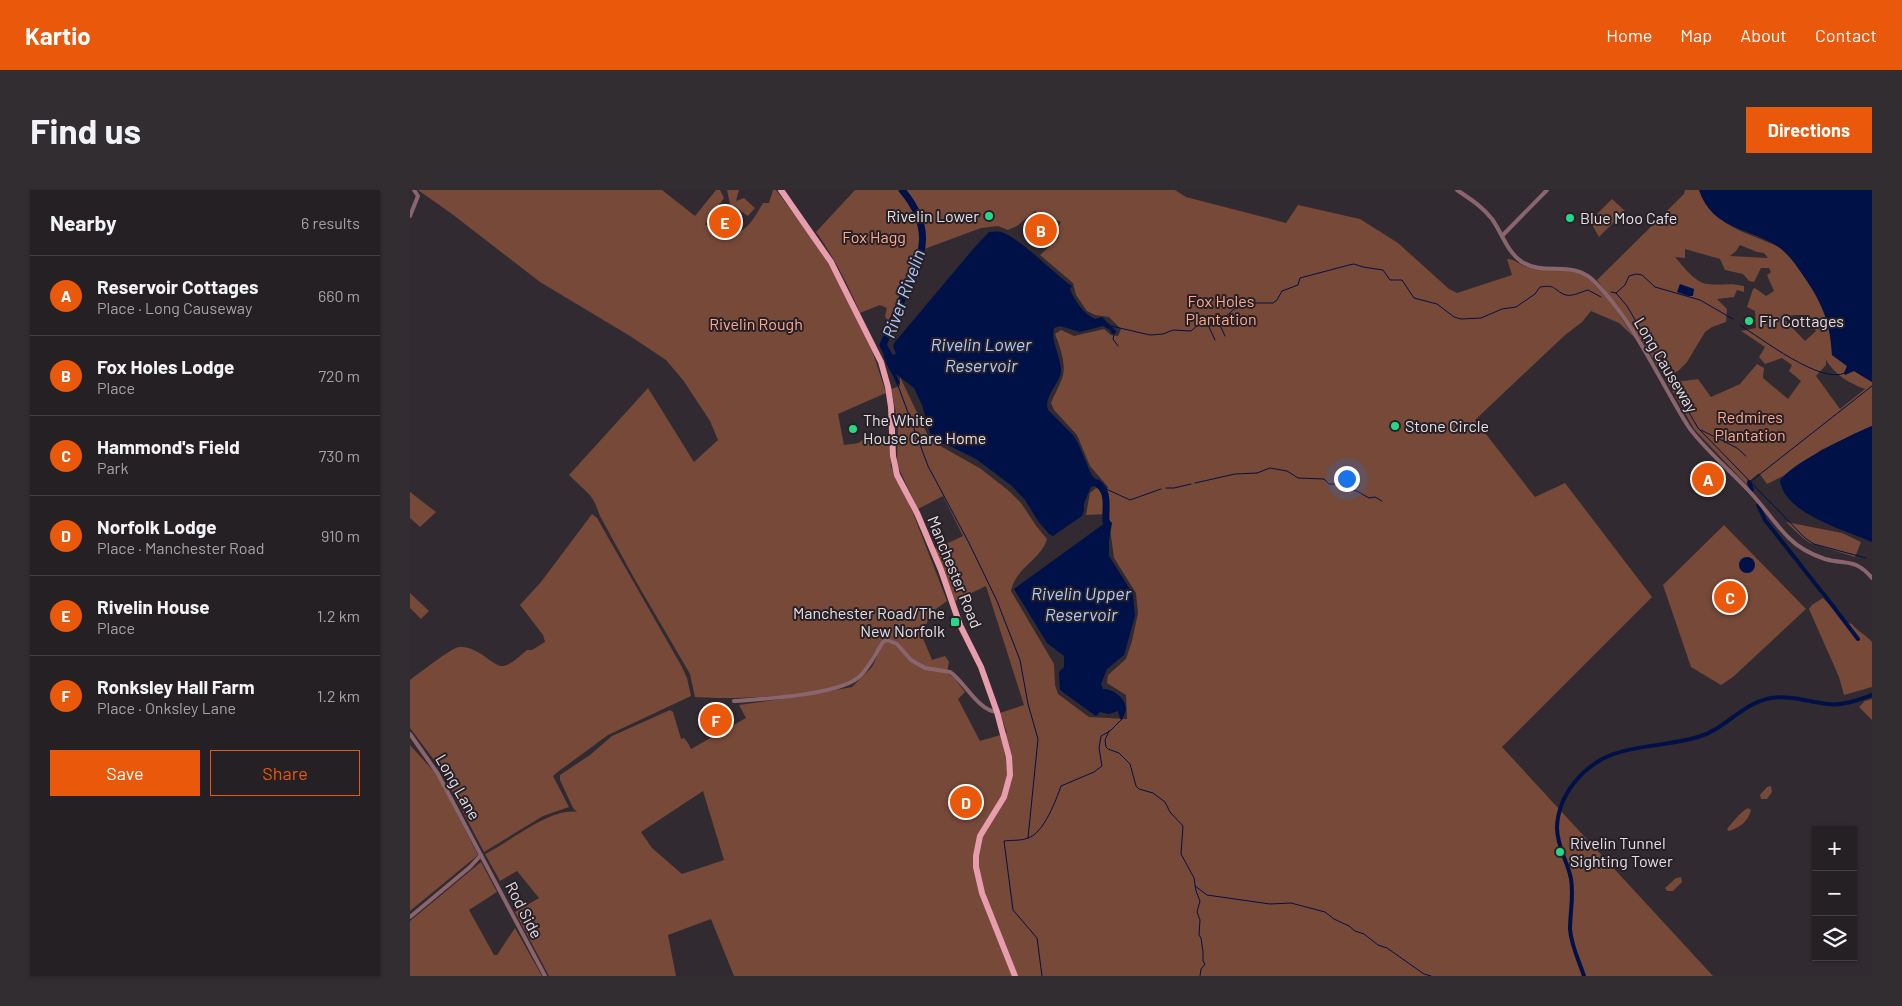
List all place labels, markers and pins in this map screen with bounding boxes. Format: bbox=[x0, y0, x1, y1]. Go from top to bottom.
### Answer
pin: E bbox=[709, 203, 741, 241]
place label: Rivelin Lower bbox=[887, 206, 979, 225]
place label: Blue Moo Cafe bbox=[1580, 208, 1677, 227]
marker: Rivelin Lower bbox=[983, 210, 995, 222]
pin: B bbox=[1025, 211, 1057, 249]
marker: Blue Moo Cafe bbox=[1564, 212, 1576, 224]
place label: Fir Cottages bbox=[1759, 311, 1844, 330]
marker: Fir Cottages bbox=[1743, 315, 1755, 327]
place label: The White House Care Home bbox=[863, 410, 986, 447]
place label: Stone Circle bbox=[1405, 416, 1489, 435]
marker: Stone Circle bbox=[1389, 420, 1401, 432]
marker: The White House Care Home bbox=[847, 423, 859, 435]
pin: A bbox=[1692, 460, 1724, 498]
pin: C bbox=[1714, 578, 1746, 616]
place label: Manchester Road/The New Norfolk bbox=[793, 603, 945, 640]
marker: Manchester Road/The New Norfolk bbox=[949, 616, 961, 628]
pin: F bbox=[700, 701, 732, 739]
pin: D bbox=[950, 783, 982, 821]
place label: Rivelin Tunnel Sighting Tower bbox=[1570, 833, 1673, 870]
marker: Rivelin Tunnel Sighting Tower bbox=[1554, 846, 1566, 858]

